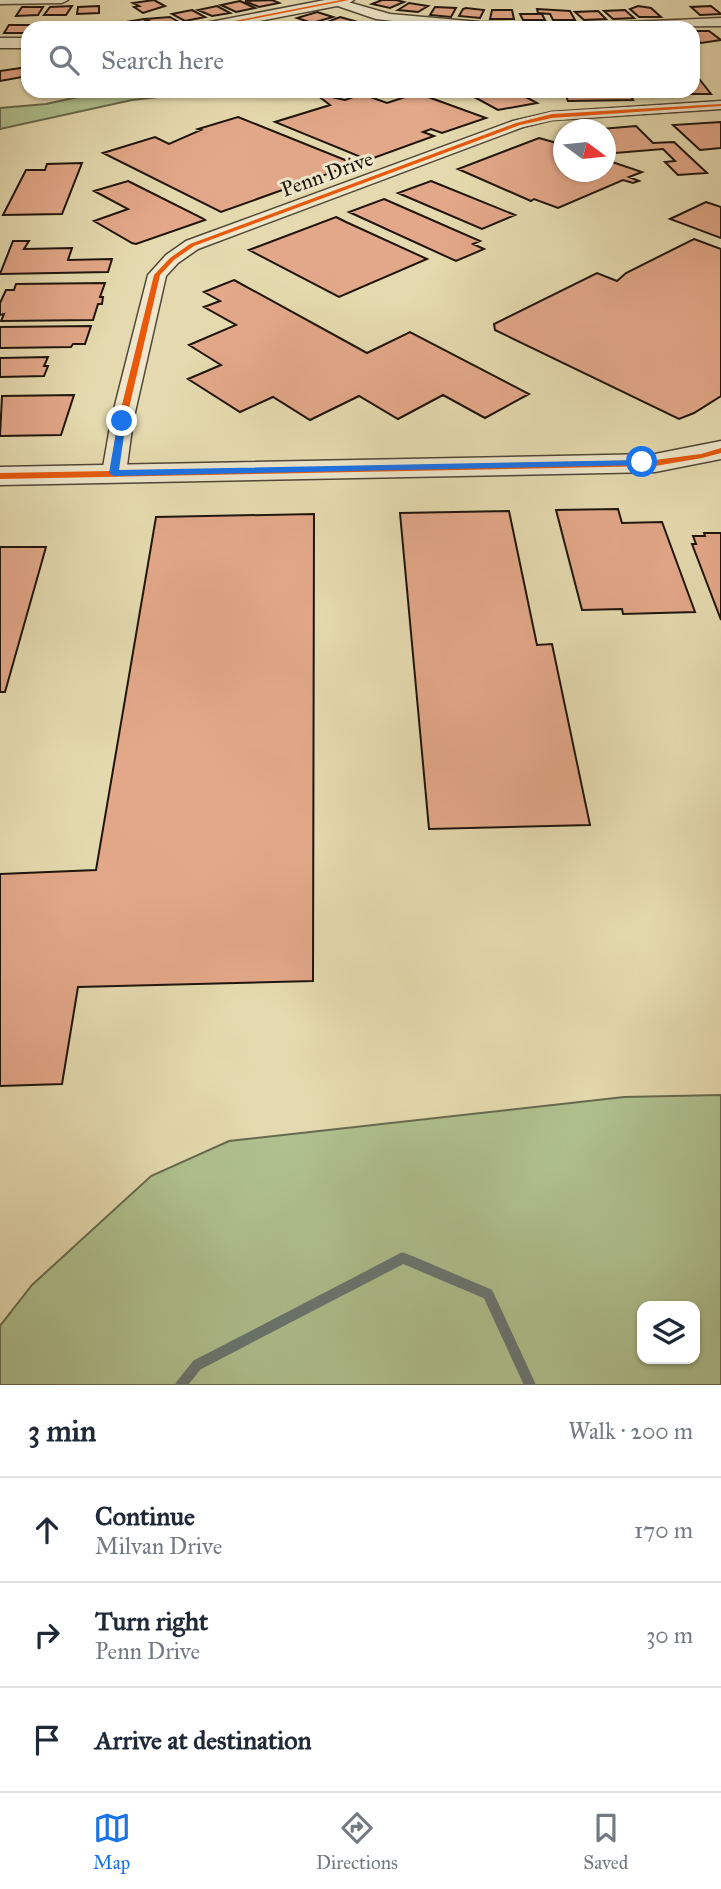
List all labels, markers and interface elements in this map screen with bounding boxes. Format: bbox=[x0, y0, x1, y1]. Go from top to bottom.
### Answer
search box bbox=[21, 21, 700, 98]
icon: search bbox=[45, 41, 83, 79]
text: Search here bbox=[101, 44, 224, 76]
north arrow bbox=[553, 119, 616, 182]
street label: Penn Drive bbox=[277, 145, 377, 203]
route end bbox=[106, 405, 137, 436]
route start bbox=[626, 446, 657, 477]
map controls bbox=[637, 1301, 700, 1364]
button: layers bbox=[637, 1301, 700, 1364]
text: 3 min bbox=[28, 1413, 96, 1449]
text: Walk · 200 m bbox=[568, 1417, 693, 1445]
text: Continue bbox=[95, 1500, 195, 1532]
icon: ahead bbox=[28, 1511, 66, 1549]
text: 170 m bbox=[634, 1516, 693, 1544]
text: Milvan Drive bbox=[95, 1532, 222, 1560]
text: Turn right bbox=[95, 1605, 208, 1637]
icon: right bbox=[28, 1616, 66, 1654]
text: 30 m bbox=[646, 1621, 693, 1649]
text: Penn Drive bbox=[95, 1637, 200, 1665]
icon: arrive bbox=[28, 1721, 66, 1759]
text: Arrive at destination bbox=[95, 1724, 312, 1756]
tab: Map bbox=[93, 1809, 131, 1874]
tab: Directions bbox=[316, 1809, 398, 1874]
tab: Saved bbox=[583, 1809, 628, 1874]

